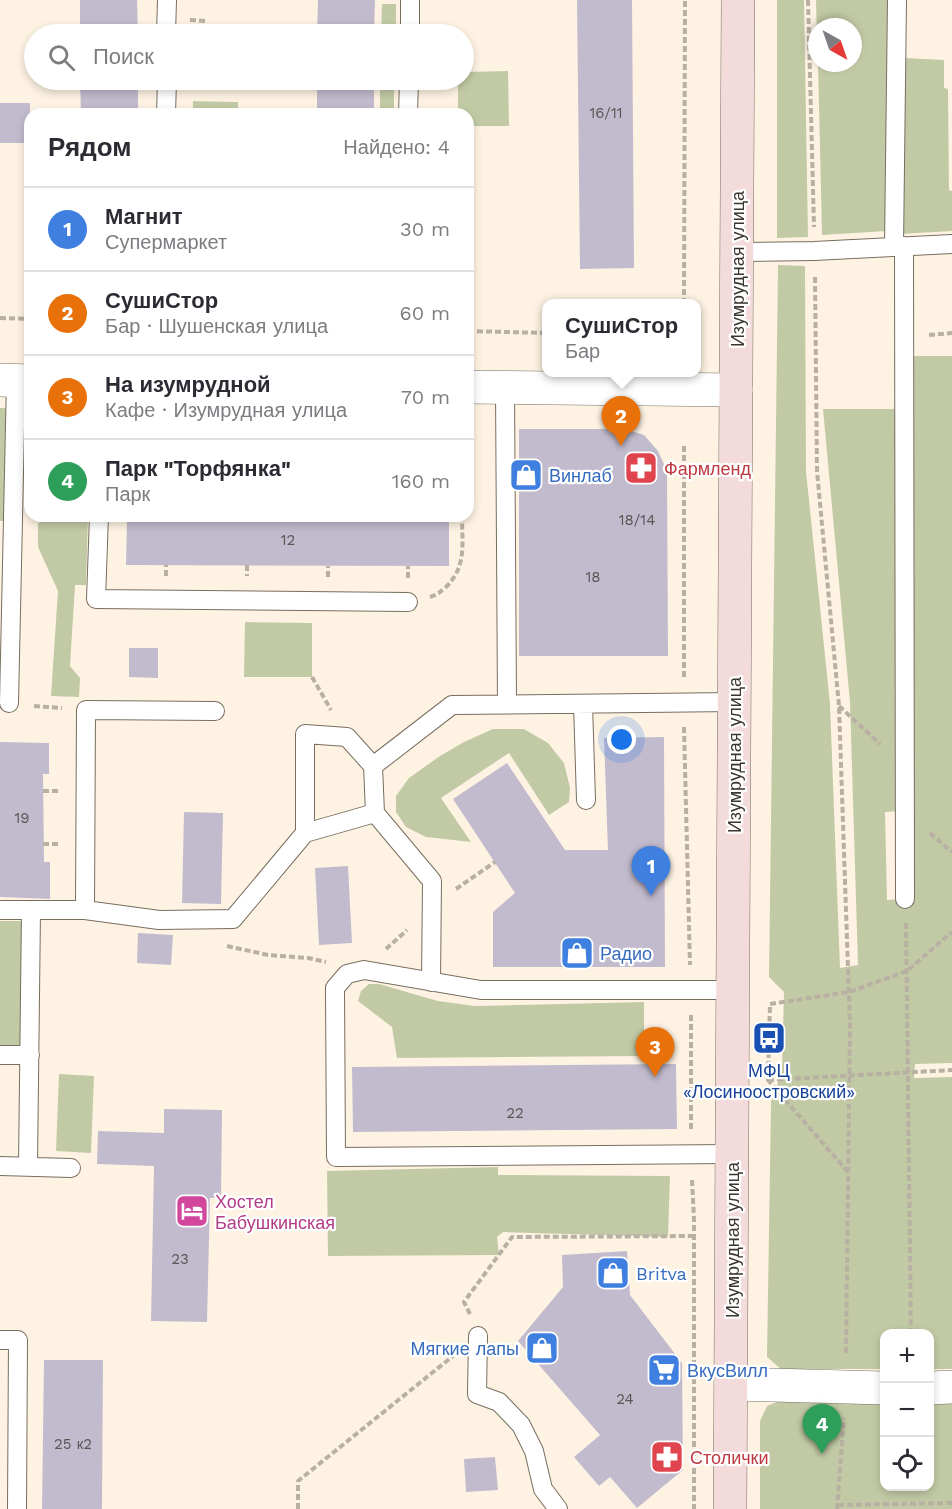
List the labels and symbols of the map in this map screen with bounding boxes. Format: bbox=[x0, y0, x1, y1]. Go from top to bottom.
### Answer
north arrow bbox=[808, 18, 862, 72]
house number: 16/11 bbox=[589, 104, 623, 122]
street label: Изумрудная улица bbox=[727, 190, 748, 347]
pin: 2 bbox=[602, 396, 640, 446]
pharmacy icon: Фармленд bbox=[623, 450, 659, 486]
shop icon: Винлаб bbox=[508, 457, 544, 493]
place label: Фармленд bbox=[664, 458, 752, 479]
place label: Винлаб bbox=[549, 465, 612, 486]
house number: 18/14 bbox=[619, 511, 655, 529]
house number: 12 bbox=[281, 531, 295, 549]
house number: 18 bbox=[585, 568, 601, 586]
street label: Изумрудная улица bbox=[724, 676, 745, 833]
your location bbox=[607, 725, 636, 754]
house number: 19 bbox=[14, 809, 30, 827]
pin: 1 bbox=[632, 846, 670, 896]
shop icon: Радио bbox=[559, 935, 595, 971]
place label: Радио bbox=[600, 943, 652, 964]
bus stop icon: МФЦ «Лосиноостровский» bbox=[751, 1020, 787, 1056]
pin: 3 bbox=[636, 1028, 674, 1077]
place label: МФЦ «Лосиноостровский» bbox=[683, 1060, 855, 1102]
house number: 22 bbox=[506, 1104, 524, 1122]
street label: Изумрудная улица bbox=[722, 1161, 743, 1318]
place label: Хостел Бабушкинская bbox=[215, 1191, 335, 1233]
hotel icon: Хостел Бабушкинская bbox=[174, 1193, 210, 1229]
house number: 23 bbox=[171, 1250, 189, 1268]
shop icon: Britva bbox=[595, 1255, 631, 1291]
place label: Britva bbox=[636, 1263, 687, 1284]
shop icon: Мягкие лапы bbox=[524, 1330, 560, 1366]
place label: Мягкие лапы bbox=[410, 1338, 519, 1359]
supermarket icon: ВкусВилл bbox=[646, 1352, 682, 1388]
place label: ВкусВилл bbox=[687, 1360, 768, 1381]
house number: 24 bbox=[616, 1390, 634, 1408]
pin: 4 bbox=[802, 1404, 842, 1454]
house number: 25 к2 bbox=[54, 1435, 92, 1453]
pharmacy icon: Столички bbox=[649, 1439, 685, 1475]
place label: Столички bbox=[690, 1447, 769, 1468]

